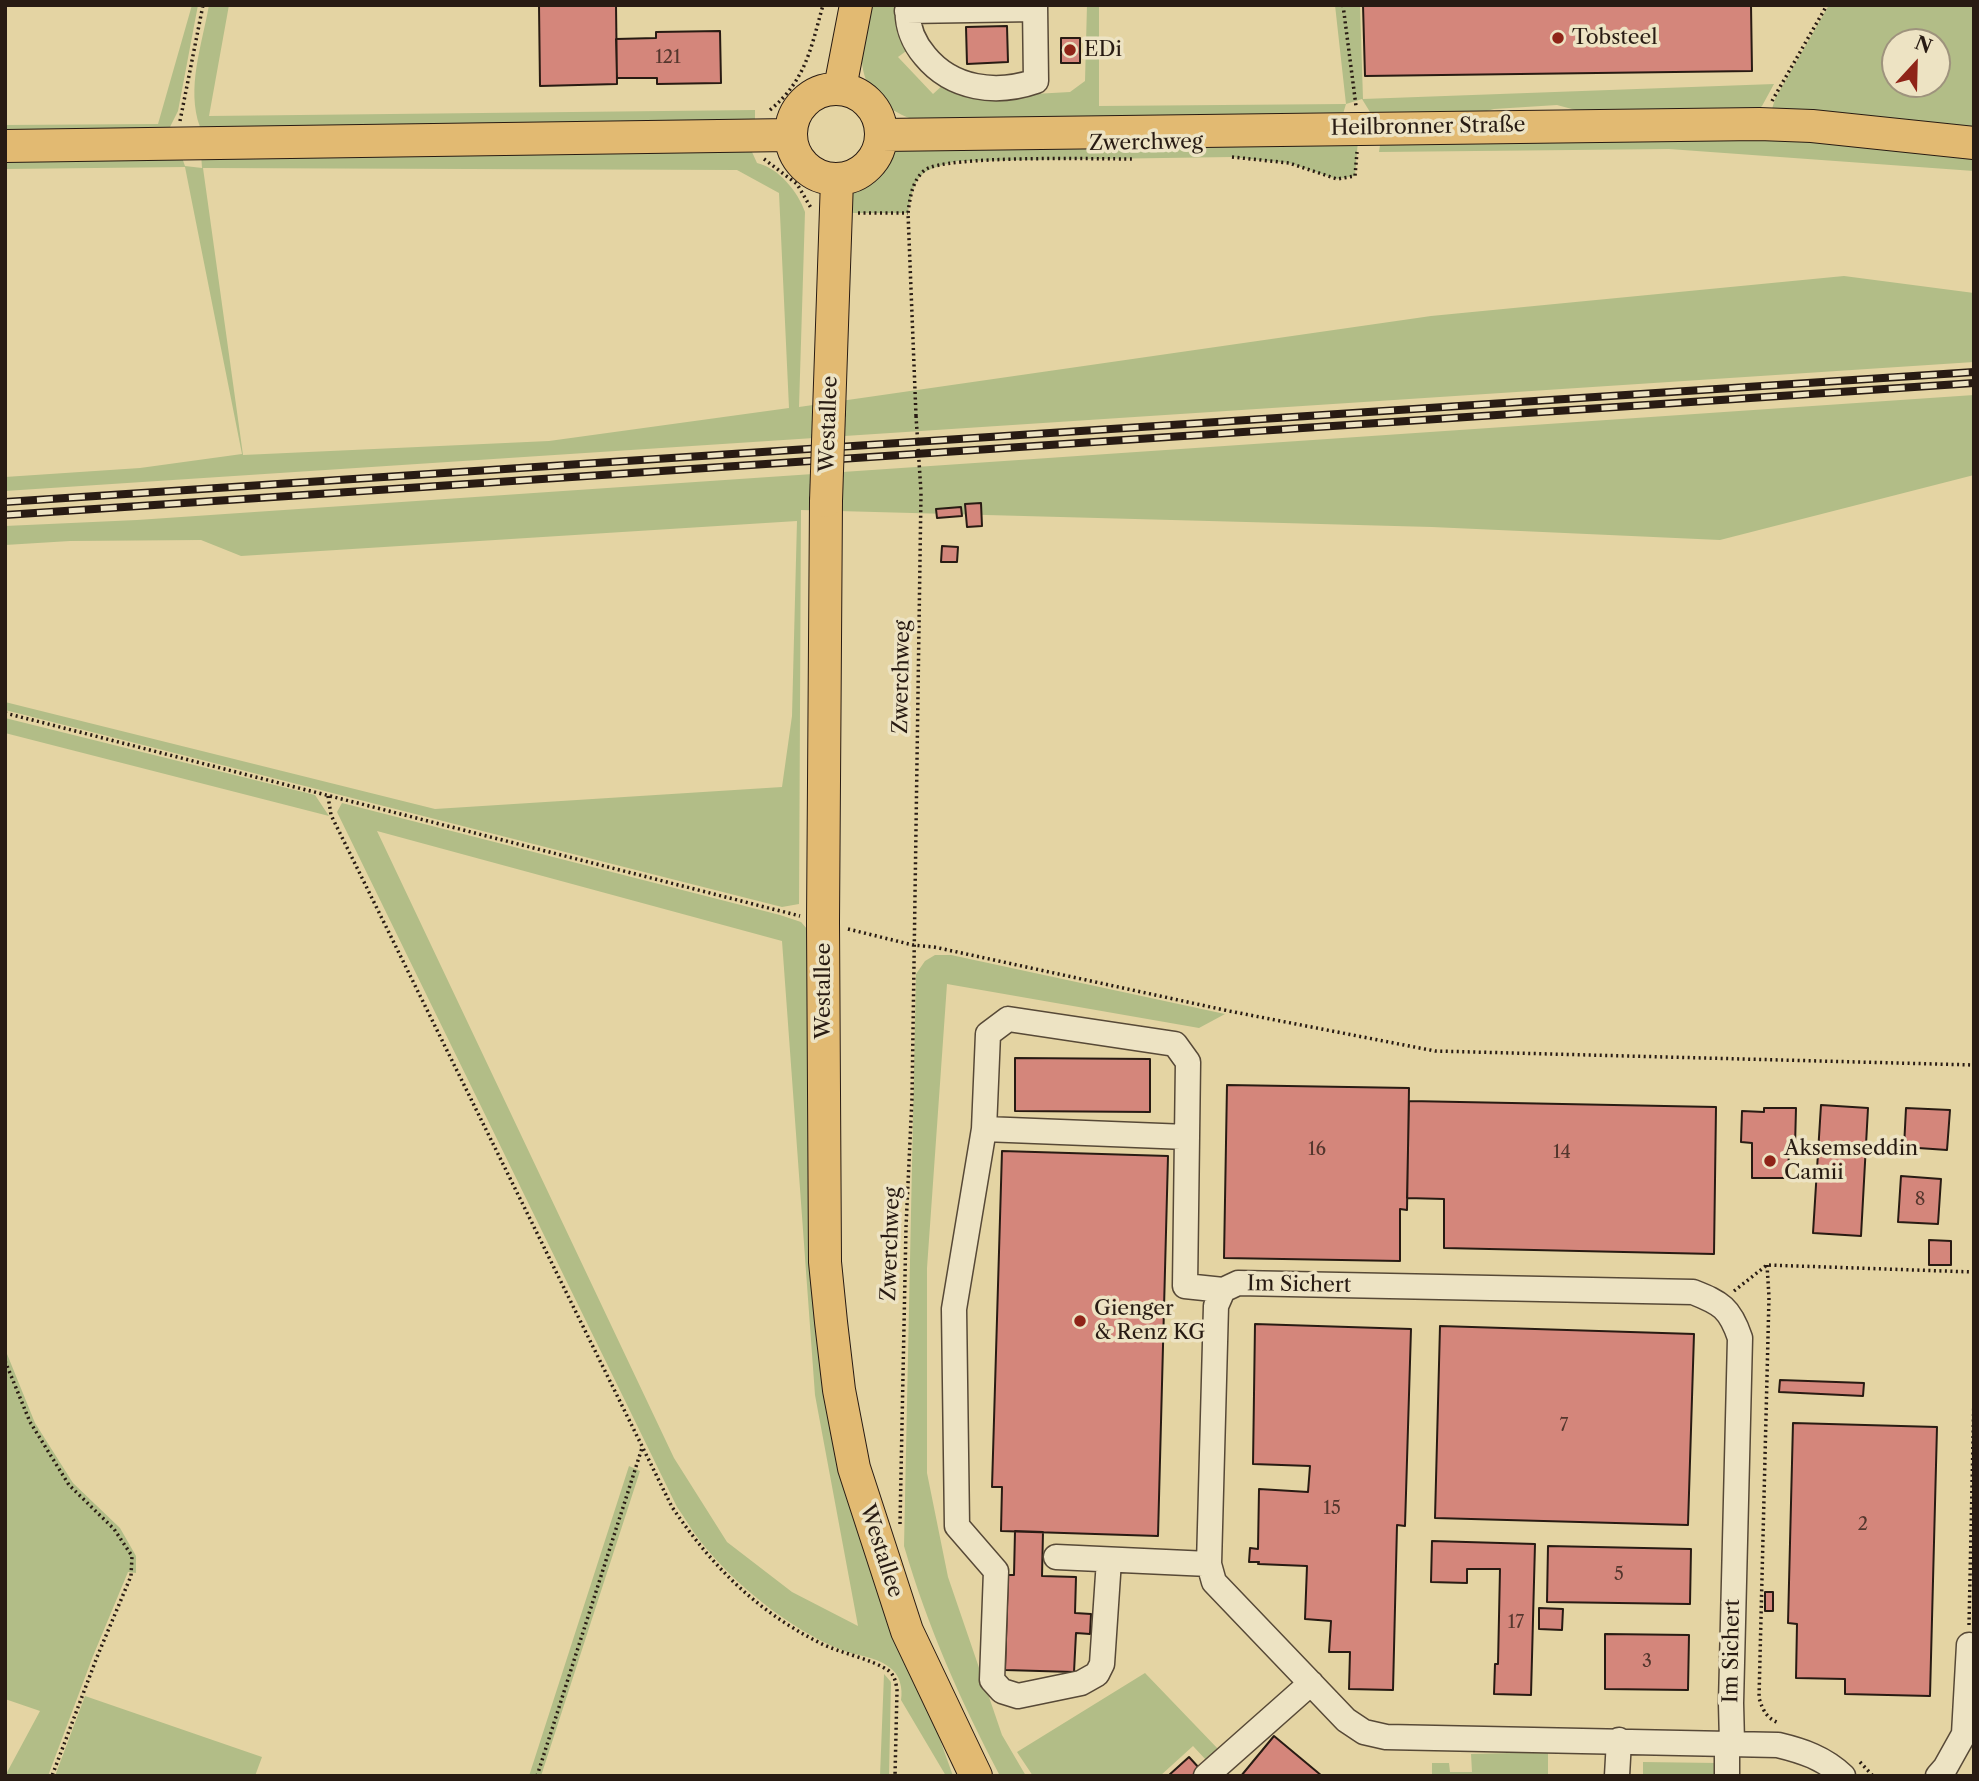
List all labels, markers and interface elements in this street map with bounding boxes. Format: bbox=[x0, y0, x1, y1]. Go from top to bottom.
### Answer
place label: Tobsteel bbox=[1572, 25, 1657, 51]
north arrow bbox=[1881, 28, 1951, 98]
marker: Tobsteel bbox=[1550, 30, 1566, 46]
text: N bbox=[1911, 31, 1935, 59]
place label: EDi bbox=[1084, 37, 1122, 63]
marker: EDi bbox=[1062, 42, 1078, 58]
house number: 121 bbox=[655, 47, 681, 69]
street label: Heilbronner Straße bbox=[1330, 113, 1526, 141]
street label: Zwerchweg bbox=[1089, 129, 1203, 157]
street label: Westallee bbox=[815, 375, 843, 473]
street label: Zwerchweg bbox=[888, 620, 916, 734]
street label: Westallee bbox=[811, 943, 837, 1039]
place label: Aksemseddin Camii bbox=[1784, 1136, 1918, 1186]
house number: 16 bbox=[1308, 1139, 1326, 1161]
house number: 14 bbox=[1553, 1142, 1571, 1164]
marker: Aksemseddin Camii bbox=[1762, 1153, 1778, 1169]
street label: Zwerchweg bbox=[876, 1187, 906, 1301]
house number: 8 bbox=[1915, 1189, 1925, 1211]
street label: Im Sichert bbox=[1247, 1271, 1351, 1299]
place label: Gienger & Renz KG bbox=[1094, 1296, 1205, 1346]
marker: Gienger & Renz KG bbox=[1072, 1313, 1088, 1329]
house number: 7 bbox=[1560, 1415, 1568, 1437]
house number: 15 bbox=[1323, 1498, 1341, 1520]
street label: Westallee bbox=[854, 1501, 908, 1601]
house number: 2 bbox=[1858, 1514, 1868, 1536]
house number: 5 bbox=[1614, 1564, 1624, 1586]
street label: Im Sichert bbox=[1718, 1599, 1746, 1703]
house number: 17 bbox=[1508, 1612, 1524, 1634]
house number: 3 bbox=[1642, 1651, 1652, 1673]

